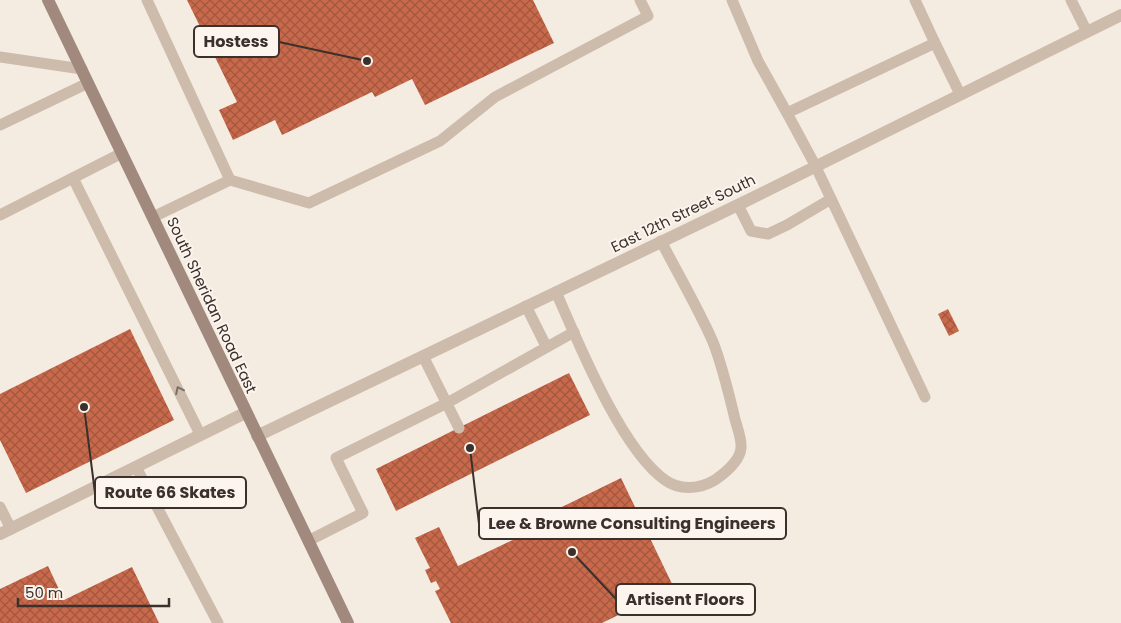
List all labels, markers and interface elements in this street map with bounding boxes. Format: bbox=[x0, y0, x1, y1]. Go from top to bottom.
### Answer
callout: Hostess bbox=[194, 26, 279, 57]
text: Hostess bbox=[203, 30, 269, 53]
street label: East 12th Street South bbox=[607, 169, 759, 257]
street label: South Sheridan Road East bbox=[162, 214, 262, 396]
one-way arrow bbox=[175, 387, 185, 396]
callout: Route 66 Skates bbox=[95, 477, 246, 508]
text: Route 66 Skates bbox=[105, 481, 235, 504]
callout: Lee & Browne Consulting Engineers bbox=[479, 508, 786, 539]
text: Lee & Browne Consulting Engineers bbox=[488, 512, 776, 535]
scale bar bbox=[18, 576, 169, 608]
text: 50 m bbox=[25, 582, 63, 603]
callout: Artisent Floors bbox=[616, 584, 755, 615]
text: Artisent Floors bbox=[626, 588, 745, 611]

